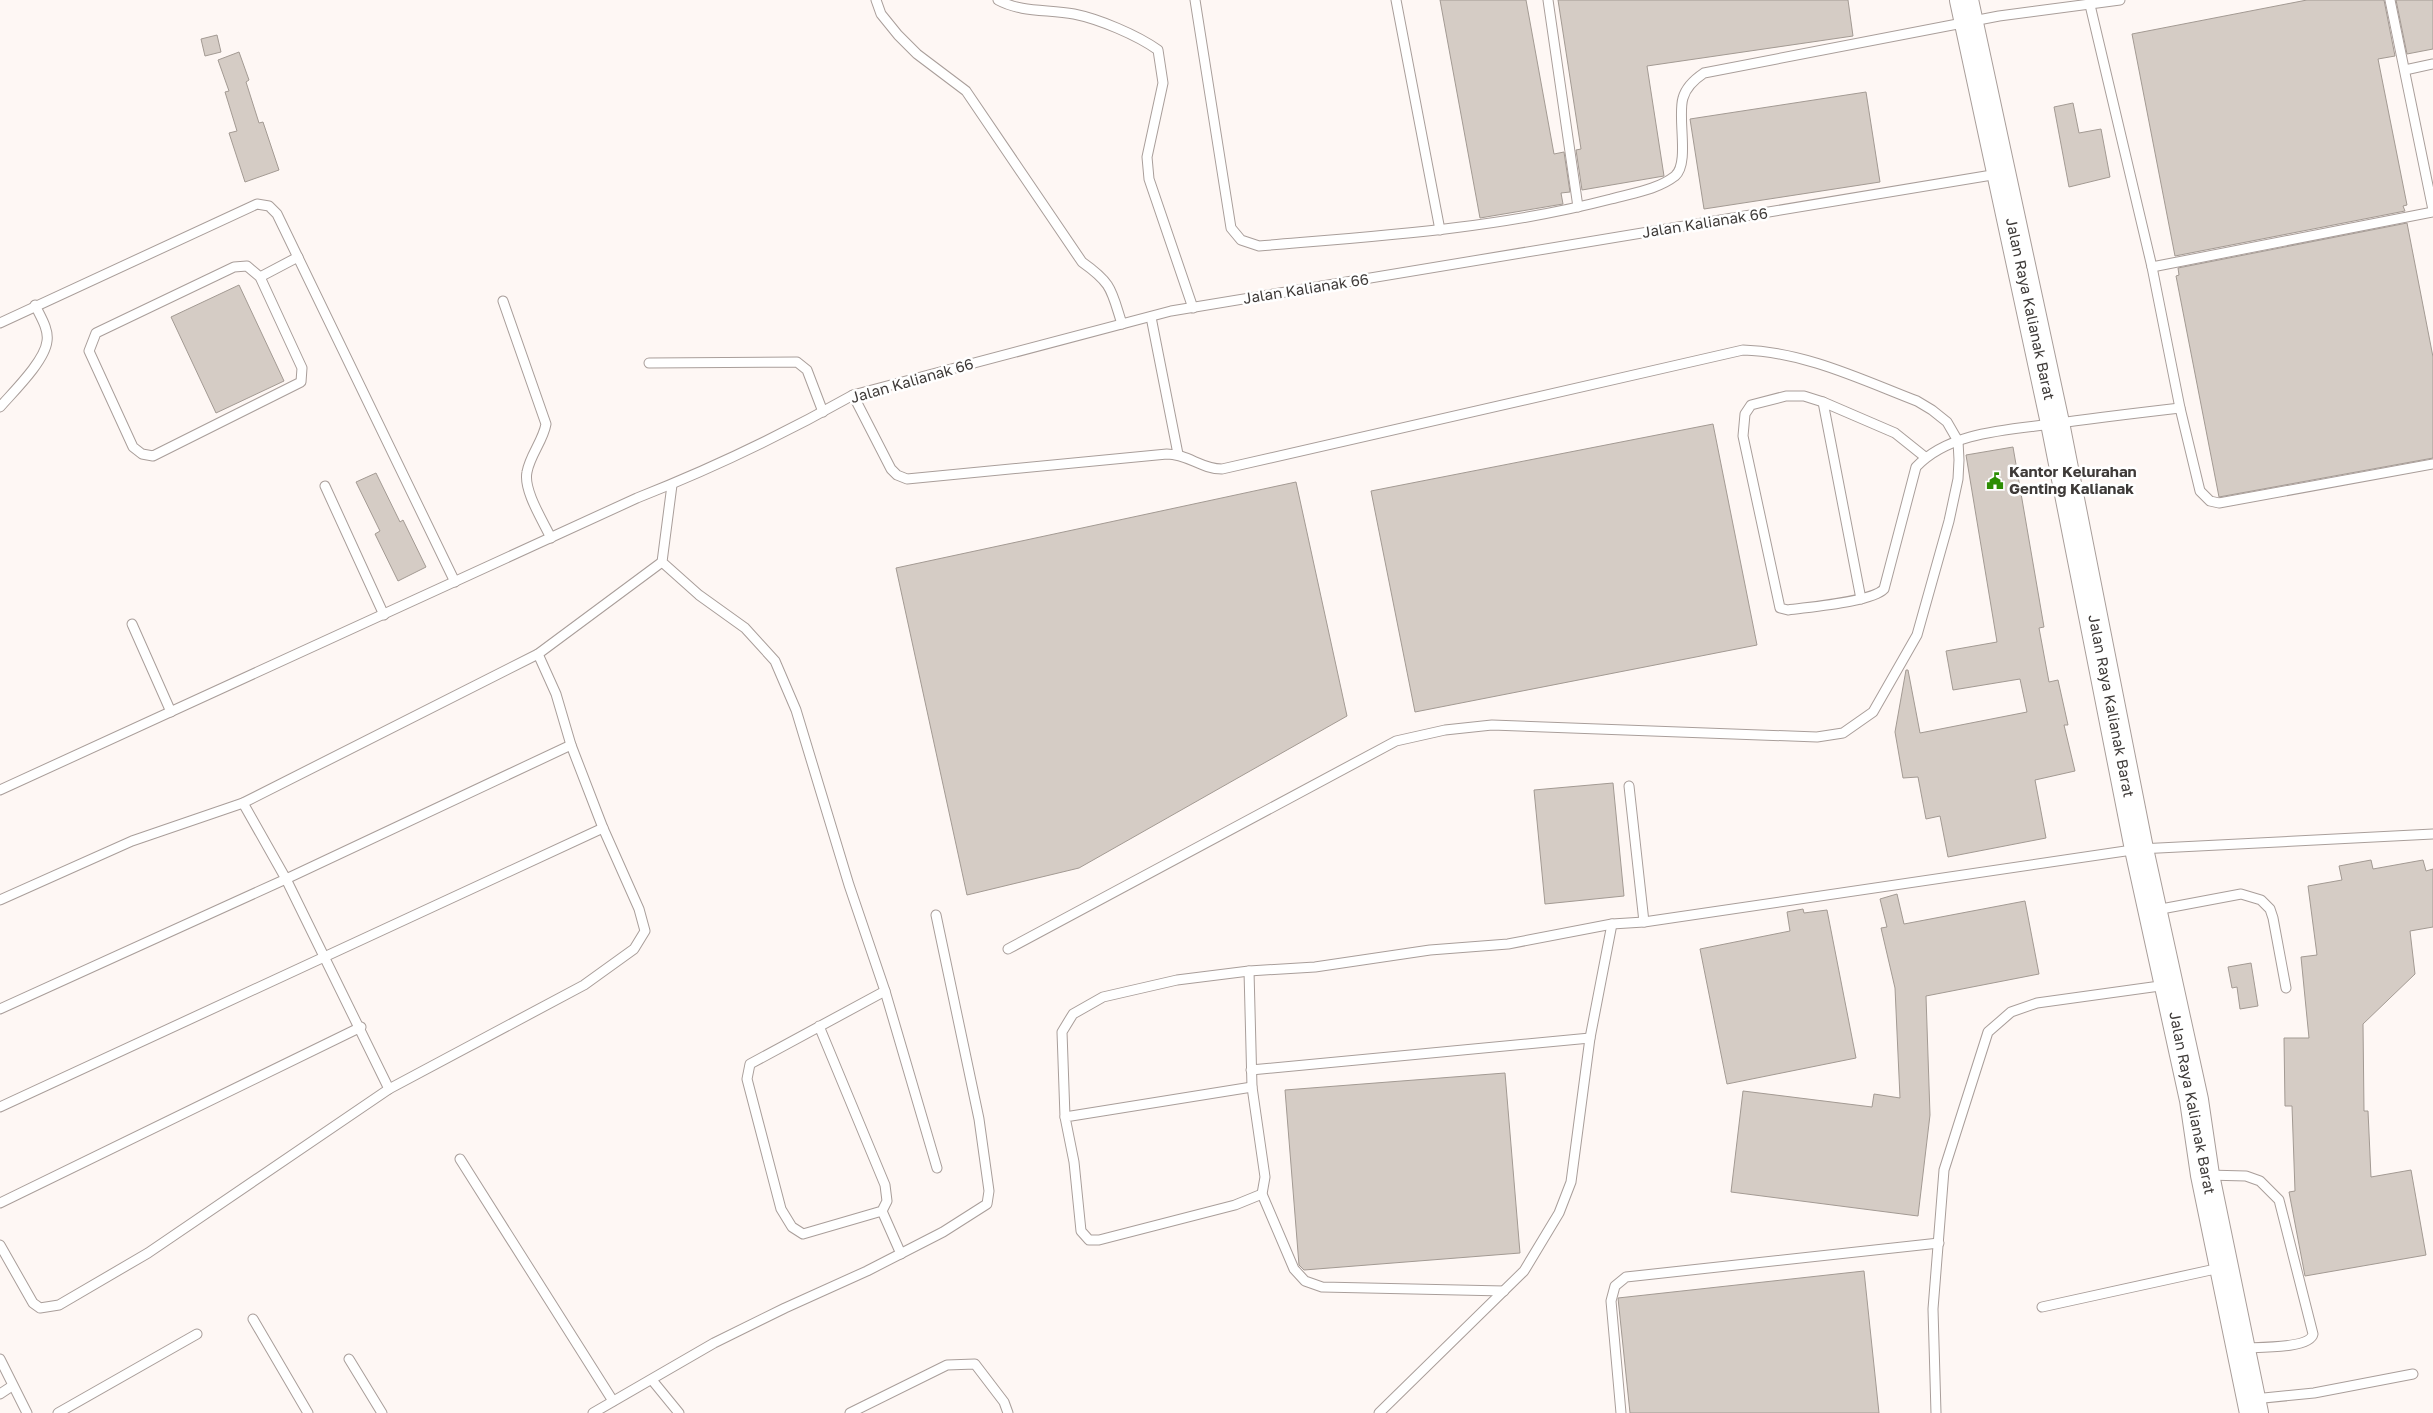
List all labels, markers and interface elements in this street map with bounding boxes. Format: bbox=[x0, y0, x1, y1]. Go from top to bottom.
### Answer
street label: Jalan Kalianak 66 bbox=[1641, 203, 1769, 241]
street label: Jalan Raya Kalianak Barat bbox=[2003, 216, 2059, 402]
street label: Jalan Kalianak 66 bbox=[1242, 269, 1370, 307]
street label: Jalan Kalianak 66 bbox=[848, 354, 975, 406]
place label: Kantor Kelurahan Genting Kalianak bbox=[2009, 462, 2137, 497]
public building icon: Kantor Kelurahan Genting Kalianak bbox=[1985, 471, 2005, 491]
street label: Jalan Raya Kalianak Barat bbox=[2085, 613, 2139, 799]
street label: Jalan Raya Kalianak Barat bbox=[2166, 1010, 2220, 1196]

